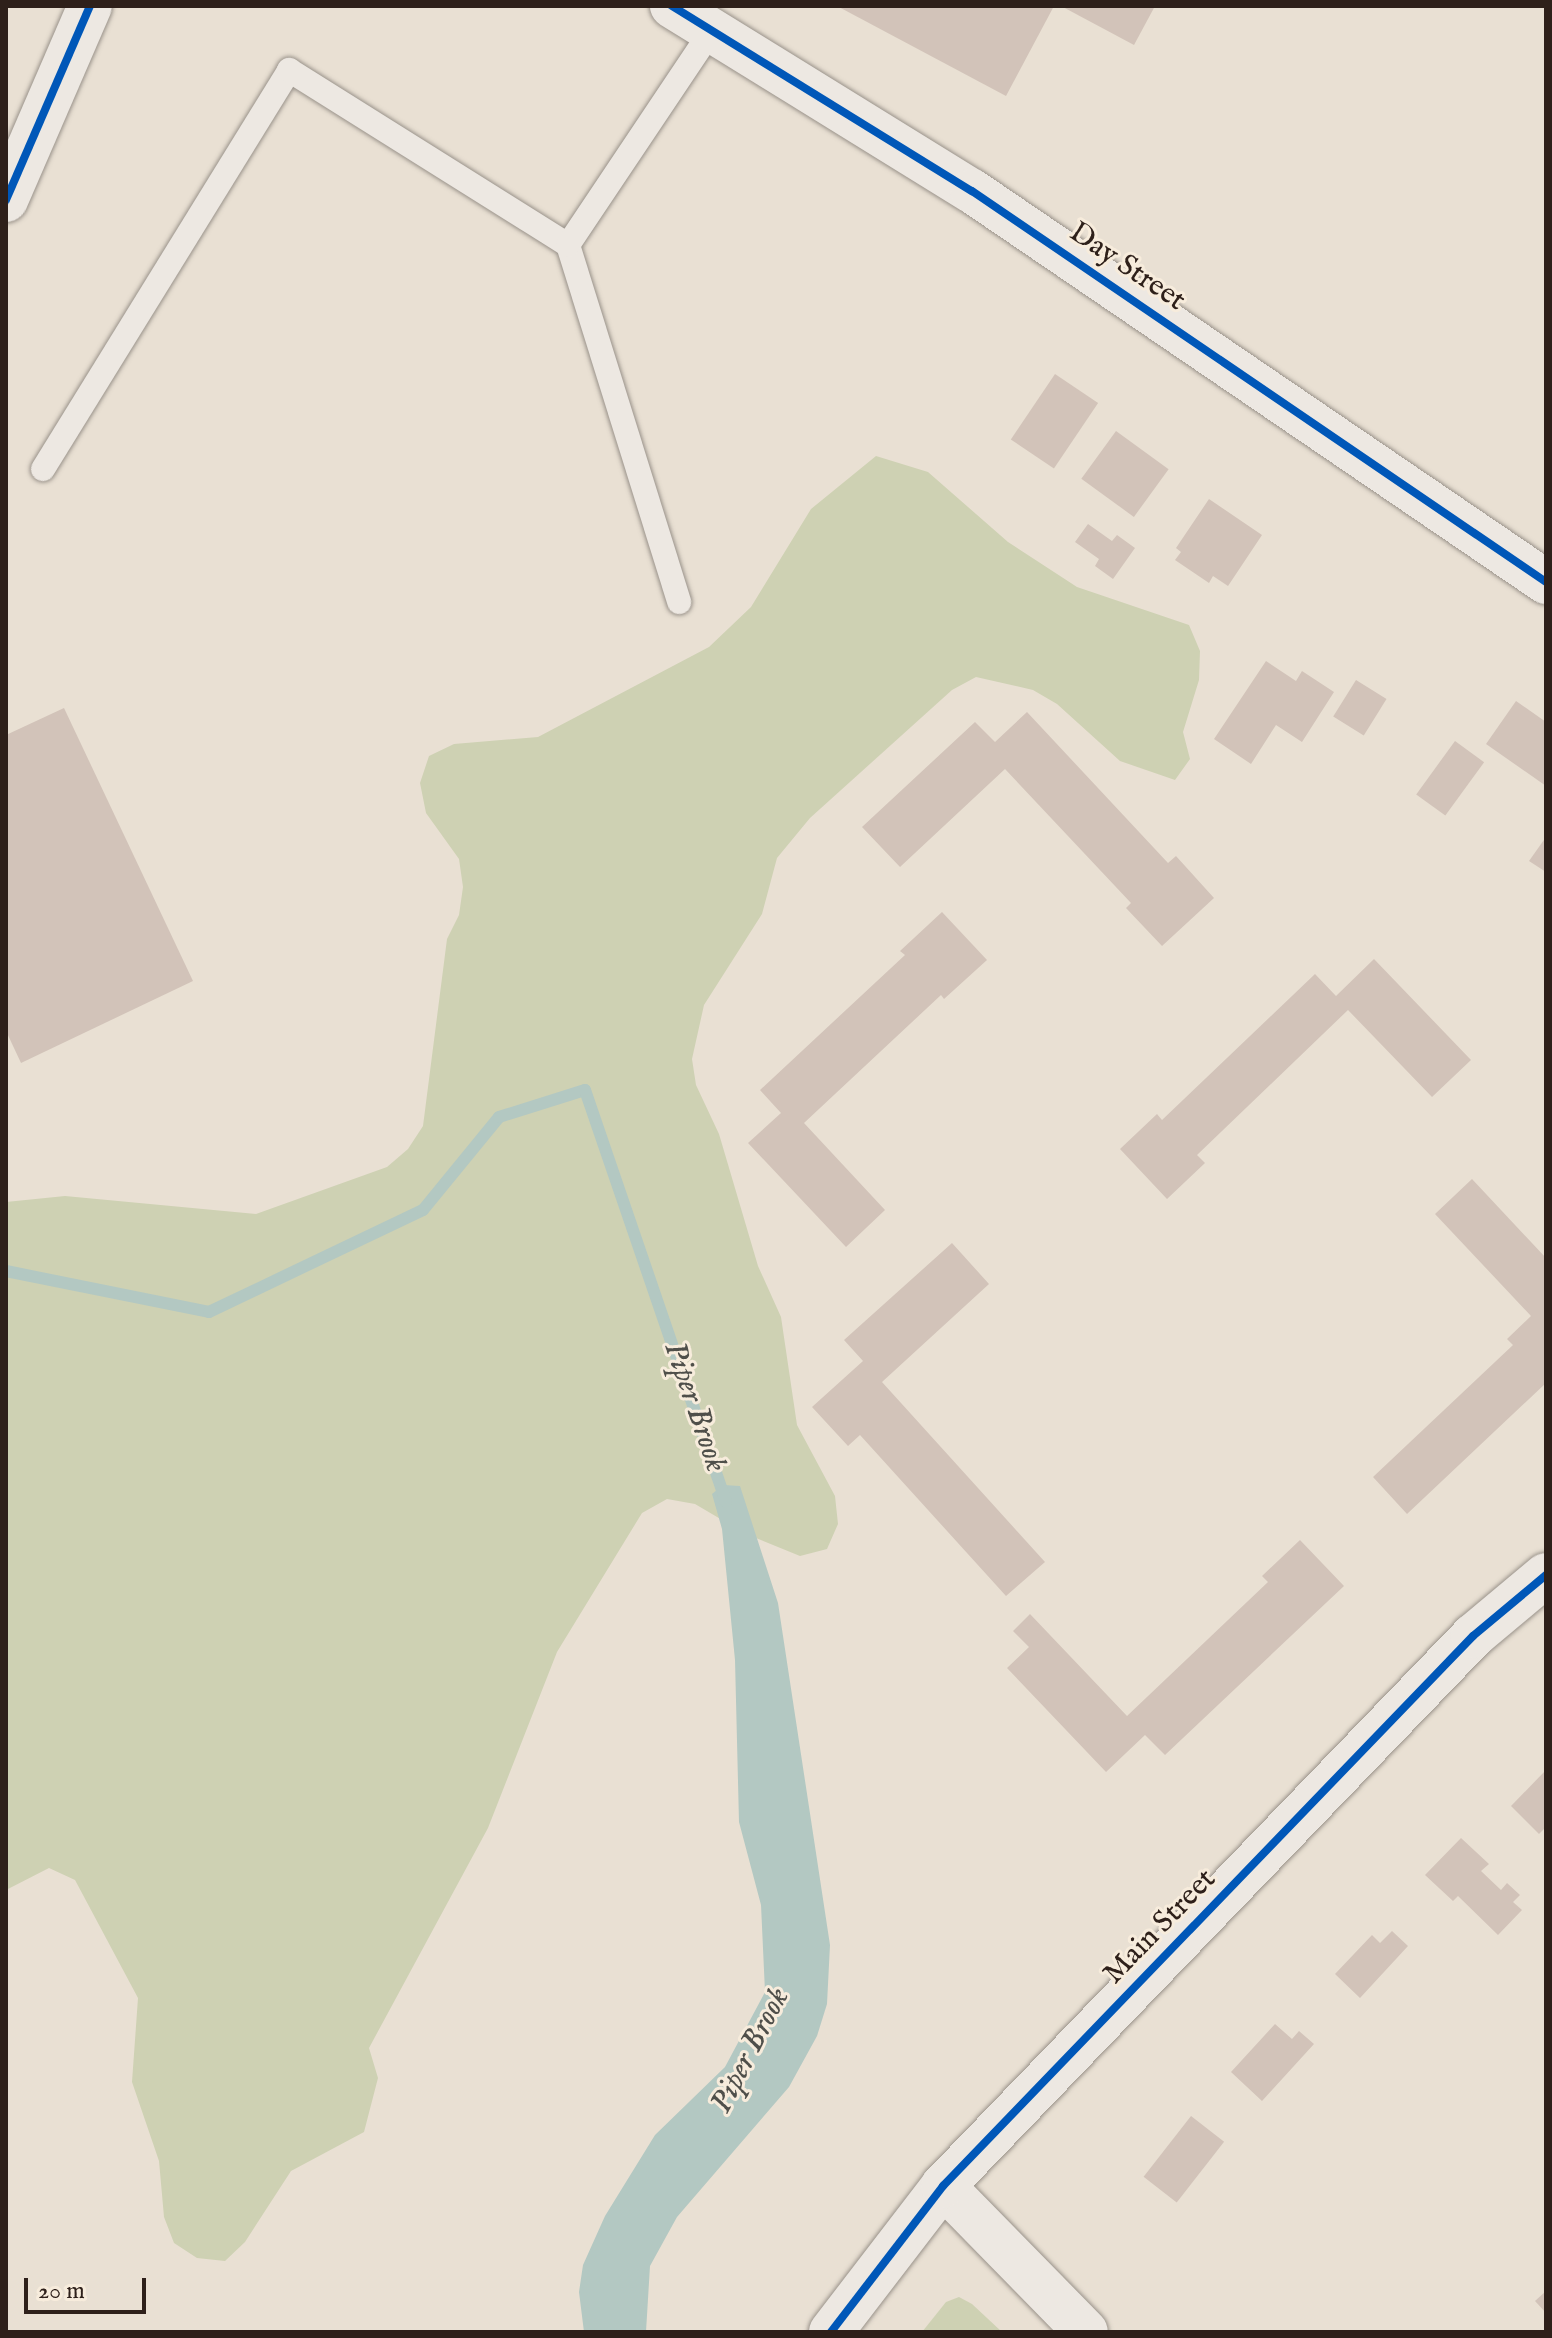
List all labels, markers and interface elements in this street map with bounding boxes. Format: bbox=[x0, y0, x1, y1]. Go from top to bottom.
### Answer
street label: Day Street bbox=[1062, 215, 1192, 319]
water label: Piper Brook bbox=[654, 1337, 734, 1477]
street label: Main Street bbox=[1096, 1862, 1224, 1992]
water label: Piper Brook bbox=[703, 1982, 799, 2120]
scale bar bbox=[28, 2262, 150, 2312]
text: 20 m bbox=[38, 2276, 85, 2307]

